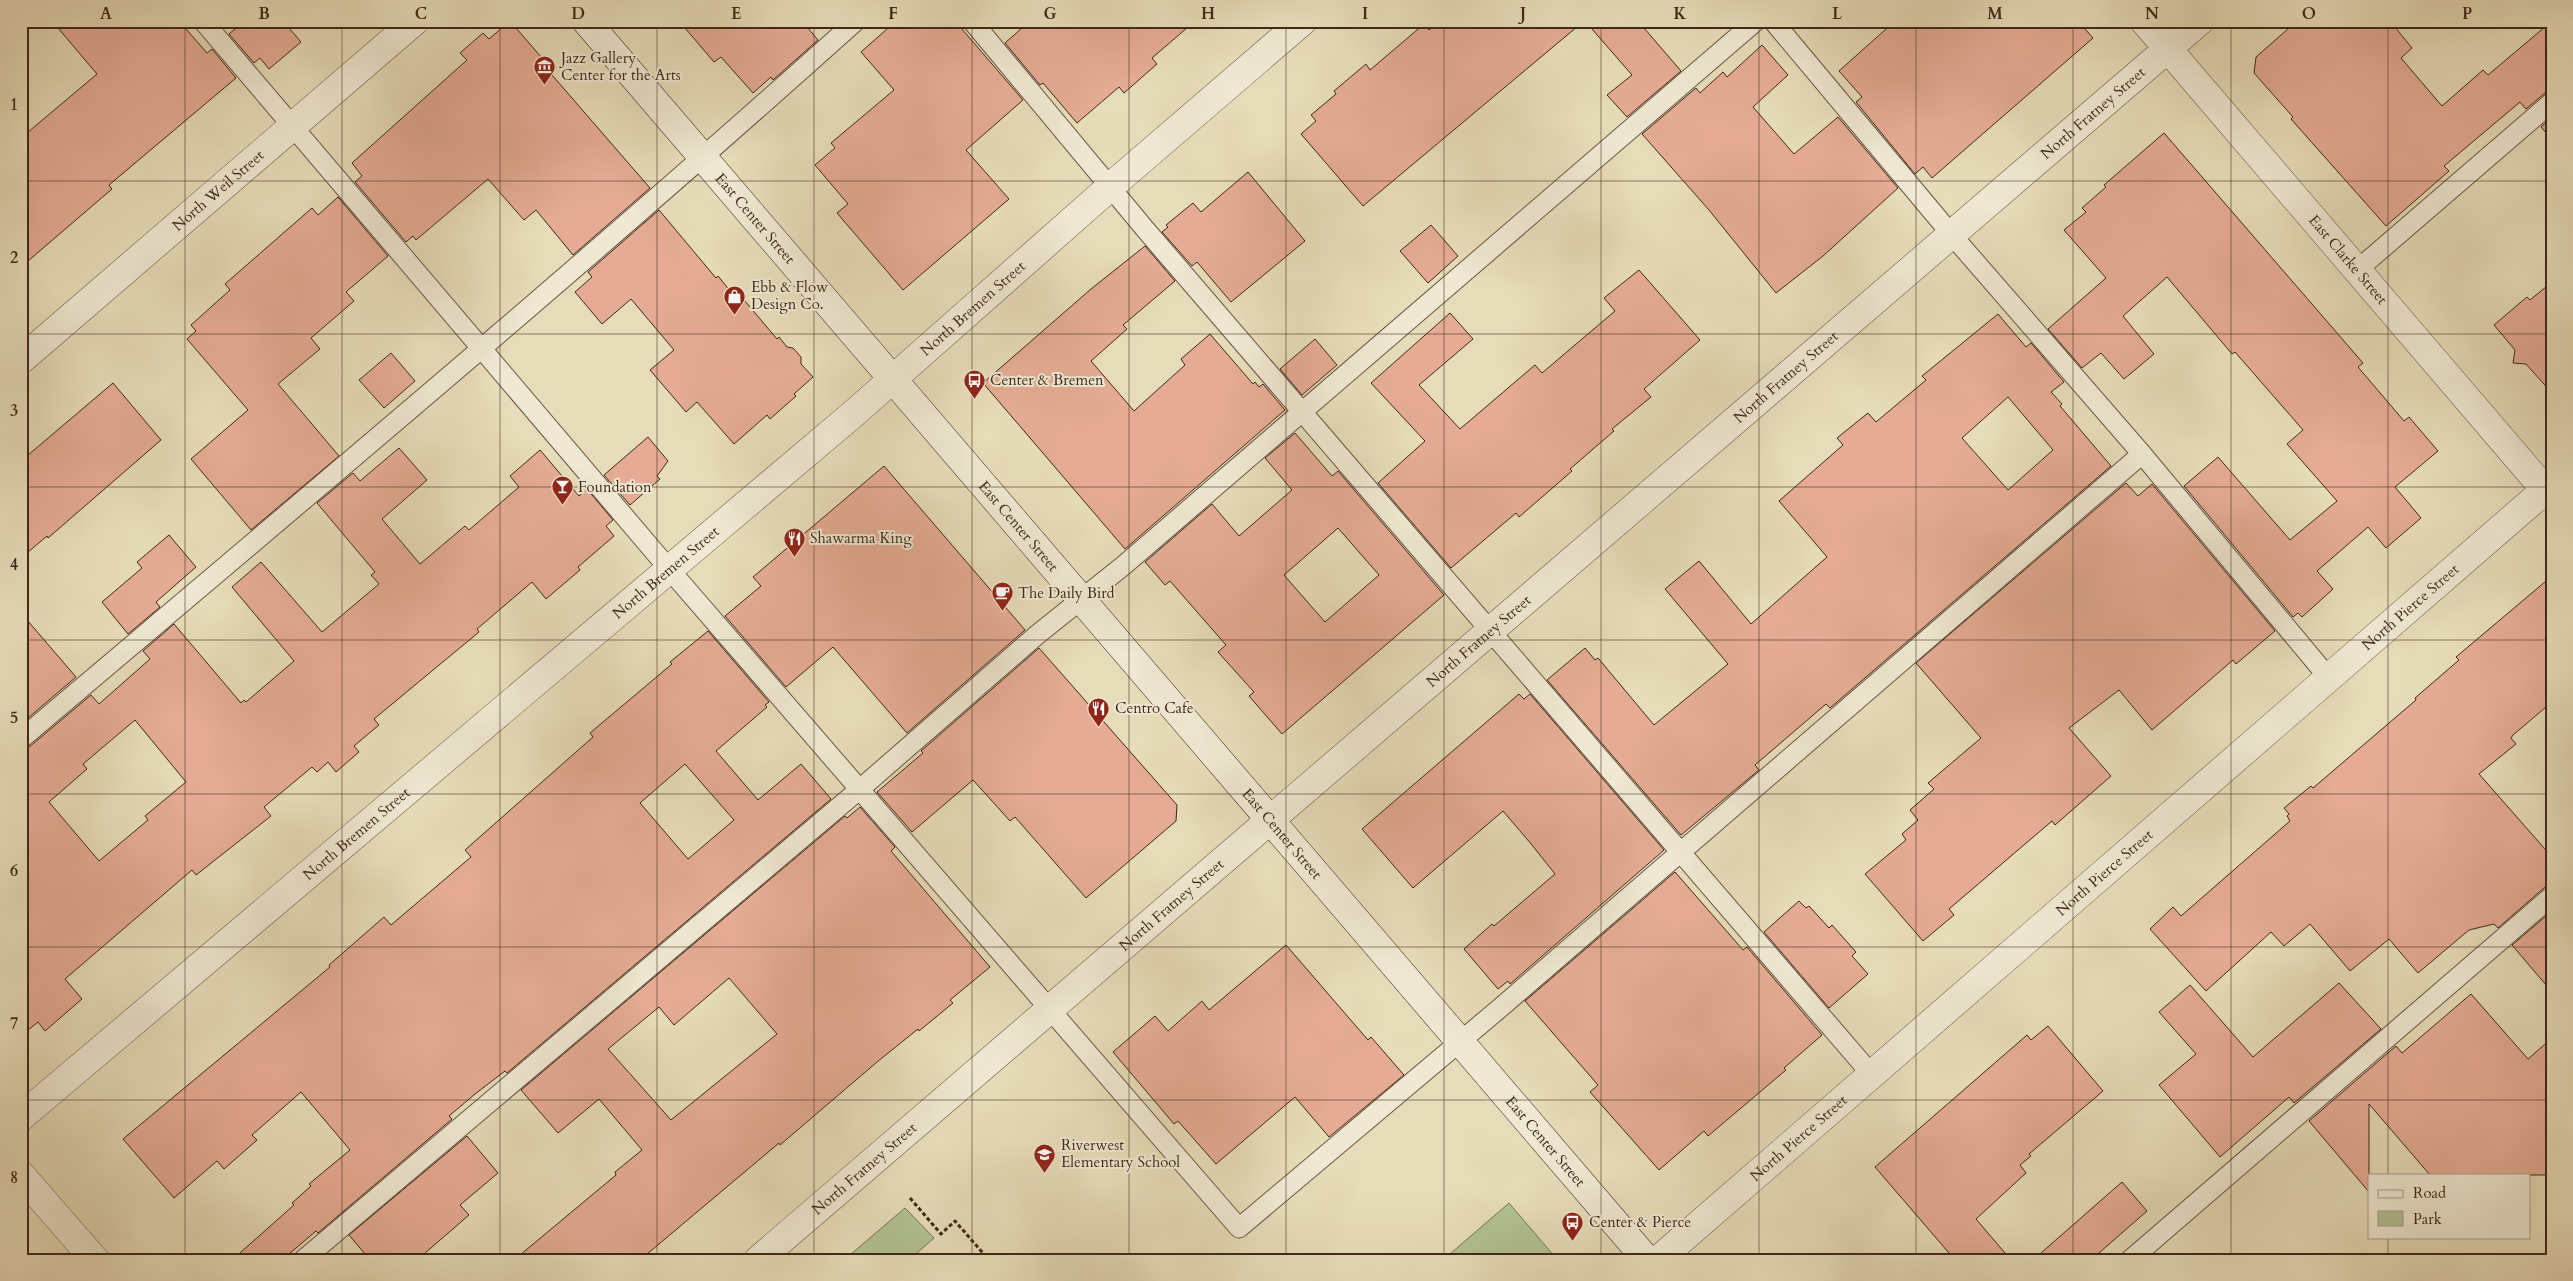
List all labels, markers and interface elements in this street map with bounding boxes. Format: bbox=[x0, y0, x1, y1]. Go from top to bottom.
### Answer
text: A bbox=[100, 3, 112, 25]
text: B bbox=[258, 3, 270, 25]
text: C bbox=[415, 3, 427, 25]
text: D bbox=[571, 3, 585, 25]
text: E bbox=[731, 3, 741, 25]
text: F bbox=[888, 3, 898, 25]
text: G bbox=[1043, 3, 1057, 25]
text: H bbox=[1201, 3, 1215, 25]
text: I bbox=[1362, 3, 1368, 25]
text: J bbox=[1518, 3, 1526, 25]
text: K bbox=[1674, 3, 1687, 25]
text: L bbox=[1832, 3, 1843, 25]
text: M bbox=[1987, 3, 2003, 25]
text: N bbox=[2145, 3, 2159, 25]
text: O bbox=[2302, 3, 2316, 25]
text: P bbox=[2462, 3, 2472, 25]
place label: Jazz Gallery Center for the Arts bbox=[559, 48, 681, 85]
museum icon: Jazz Gallery Center for the Arts bbox=[533, 55, 557, 86]
street label: North Fratney Street bbox=[2036, 62, 2150, 164]
text: 1 bbox=[10, 94, 18, 116]
street label: North Weil Street bbox=[168, 145, 268, 236]
street label: East Center Street bbox=[711, 169, 800, 268]
street label: East Clarke Street bbox=[2304, 211, 2392, 309]
text: 2 bbox=[10, 247, 18, 269]
street label: North Bremen Street bbox=[916, 256, 1030, 360]
place label: Ebb & Flow Design Co. bbox=[751, 277, 828, 314]
shop icon: Ebb & Flow Design Co. bbox=[723, 284, 747, 315]
street label: North Fratney Street bbox=[1729, 326, 1843, 428]
bus stop icon: Center & Bremen bbox=[962, 368, 986, 399]
place label: Center & Bremen bbox=[990, 370, 1104, 390]
text: 3 bbox=[10, 400, 18, 422]
bar icon: Foundation bbox=[550, 475, 574, 506]
street label: East Center Street bbox=[974, 476, 1063, 576]
place label: Foundation bbox=[578, 477, 652, 497]
street label: North Bremen Street bbox=[608, 521, 724, 623]
restaurant icon: Shawarma King bbox=[782, 526, 806, 557]
place label: Shawarma King bbox=[810, 528, 912, 548]
text: 4 bbox=[10, 554, 18, 576]
street label: North Pierce Street bbox=[2357, 559, 2463, 655]
cafe icon: The Daily Bird bbox=[990, 581, 1014, 612]
place label: The Daily Bird bbox=[1018, 583, 1115, 603]
street label: North Fratney Street bbox=[1422, 590, 1535, 692]
restaurant icon: Centro Cafe bbox=[1087, 696, 1111, 727]
place label: Centro Cafe bbox=[1115, 698, 1194, 718]
text: 5 bbox=[10, 707, 18, 729]
street label: North Bremen Street bbox=[299, 783, 414, 885]
street label: East Center Street bbox=[1237, 784, 1327, 884]
street label: North Pierce Street bbox=[2051, 825, 2157, 920]
street label: North Fratney Street bbox=[1115, 854, 1228, 955]
text: 6 bbox=[10, 860, 18, 882]
text: 7 bbox=[10, 1013, 18, 1035]
street label: North Pierce Street bbox=[1746, 1090, 1852, 1186]
street label: East Center Street bbox=[1501, 1092, 1590, 1191]
street label: North Fratney Street bbox=[808, 1118, 921, 1219]
place label: Riverwest Elementary School bbox=[1061, 1135, 1180, 1172]
school or university icon: Riverwest Elementary School bbox=[1033, 1142, 1057, 1173]
text: 8 bbox=[10, 1167, 18, 1189]
legend bbox=[2368, 1174, 2530, 1238]
text: Road bbox=[2413, 1183, 2446, 1203]
text: Park bbox=[2413, 1209, 2442, 1229]
bus stop icon: Center & Pierce bbox=[1561, 1210, 1585, 1241]
place label: Center & Pierce bbox=[1589, 1212, 1691, 1232]

